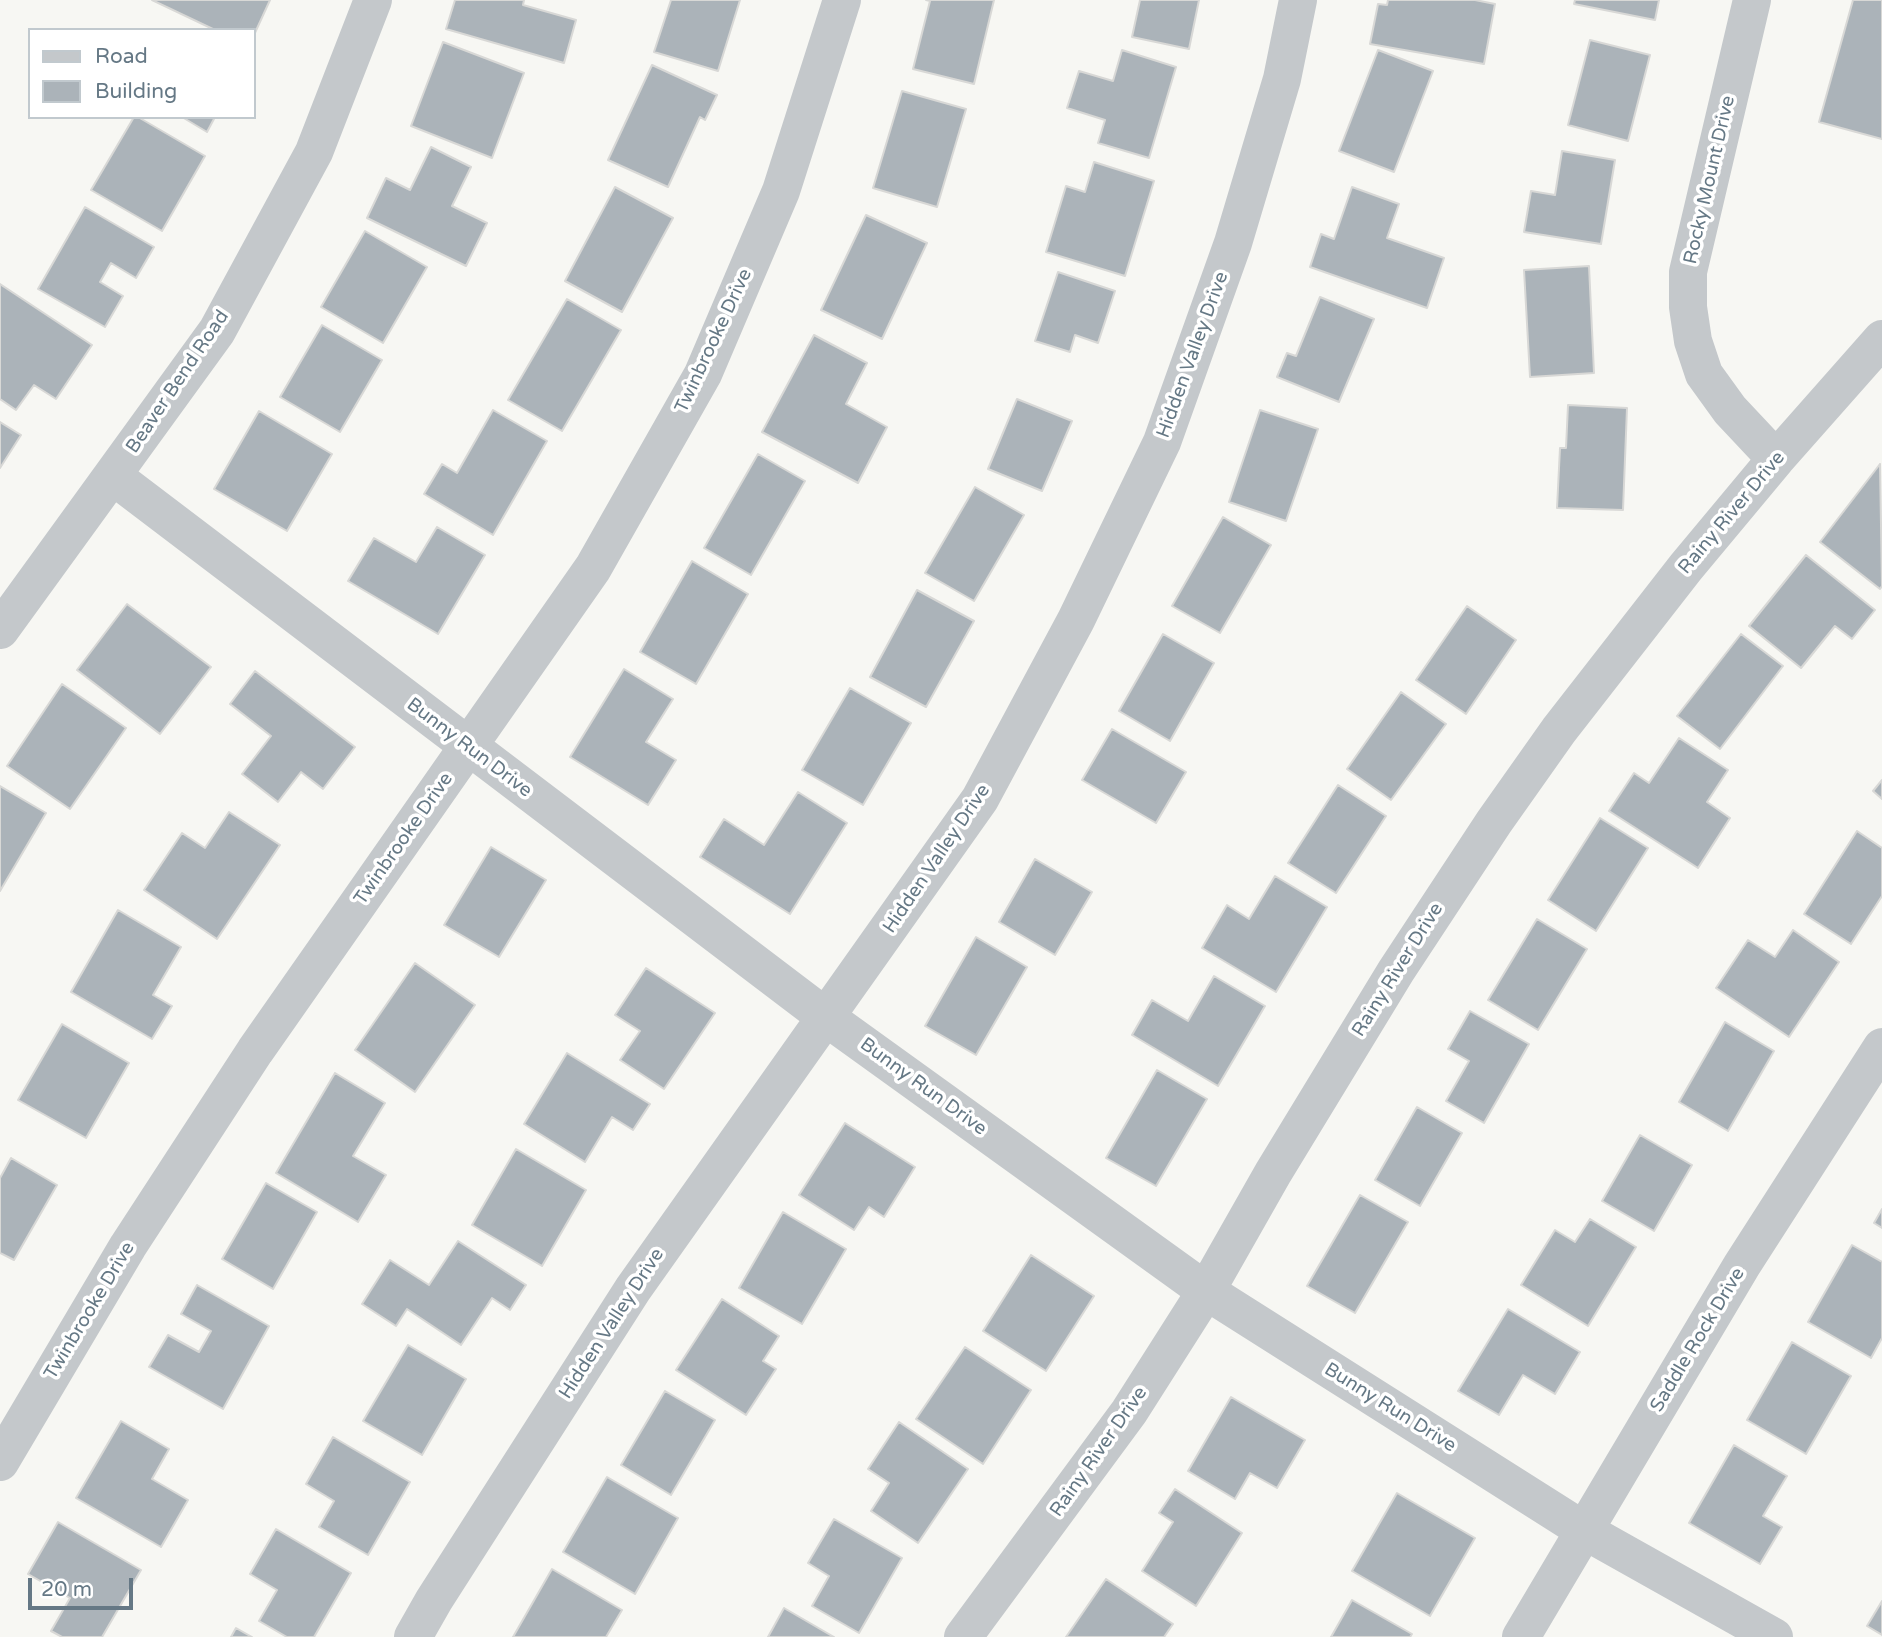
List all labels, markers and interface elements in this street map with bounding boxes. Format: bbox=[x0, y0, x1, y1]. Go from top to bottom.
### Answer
legend bbox=[28, 28, 256, 119]
text: Road bbox=[95, 44, 148, 69]
text: Building bbox=[95, 79, 177, 104]
street label: Rocky Mount Drive bbox=[1680, 94, 1740, 266]
street label: Twinbrooke Drive bbox=[671, 265, 757, 417]
street label: Hidden Valley Drive bbox=[1152, 269, 1234, 441]
street label: Beaver Bend Road bbox=[122, 306, 234, 458]
street label: Rainy River Drive bbox=[1674, 447, 1790, 579]
street label: Bunny Run Drive bbox=[402, 693, 536, 803]
street label: Twinbrooke Drive bbox=[350, 768, 458, 910]
street label: Hidden Valley Drive bbox=[879, 780, 995, 938]
street label: Rainy River Drive bbox=[1348, 899, 1448, 1041]
street label: Bunny Run Drive bbox=[855, 1033, 991, 1141]
street label: Twinbrooke Drive bbox=[40, 1238, 140, 1384]
street label: Hidden Valley Drive bbox=[555, 1244, 669, 1404]
street label: Saddle Rock Drive bbox=[1646, 1264, 1750, 1416]
street label: Bunny Run Drive bbox=[1320, 1358, 1460, 1458]
street label: Rainy River Drive bbox=[1046, 1383, 1152, 1521]
scale bar bbox=[32, 1564, 136, 1608]
text: 20 m bbox=[41, 1577, 92, 1602]

